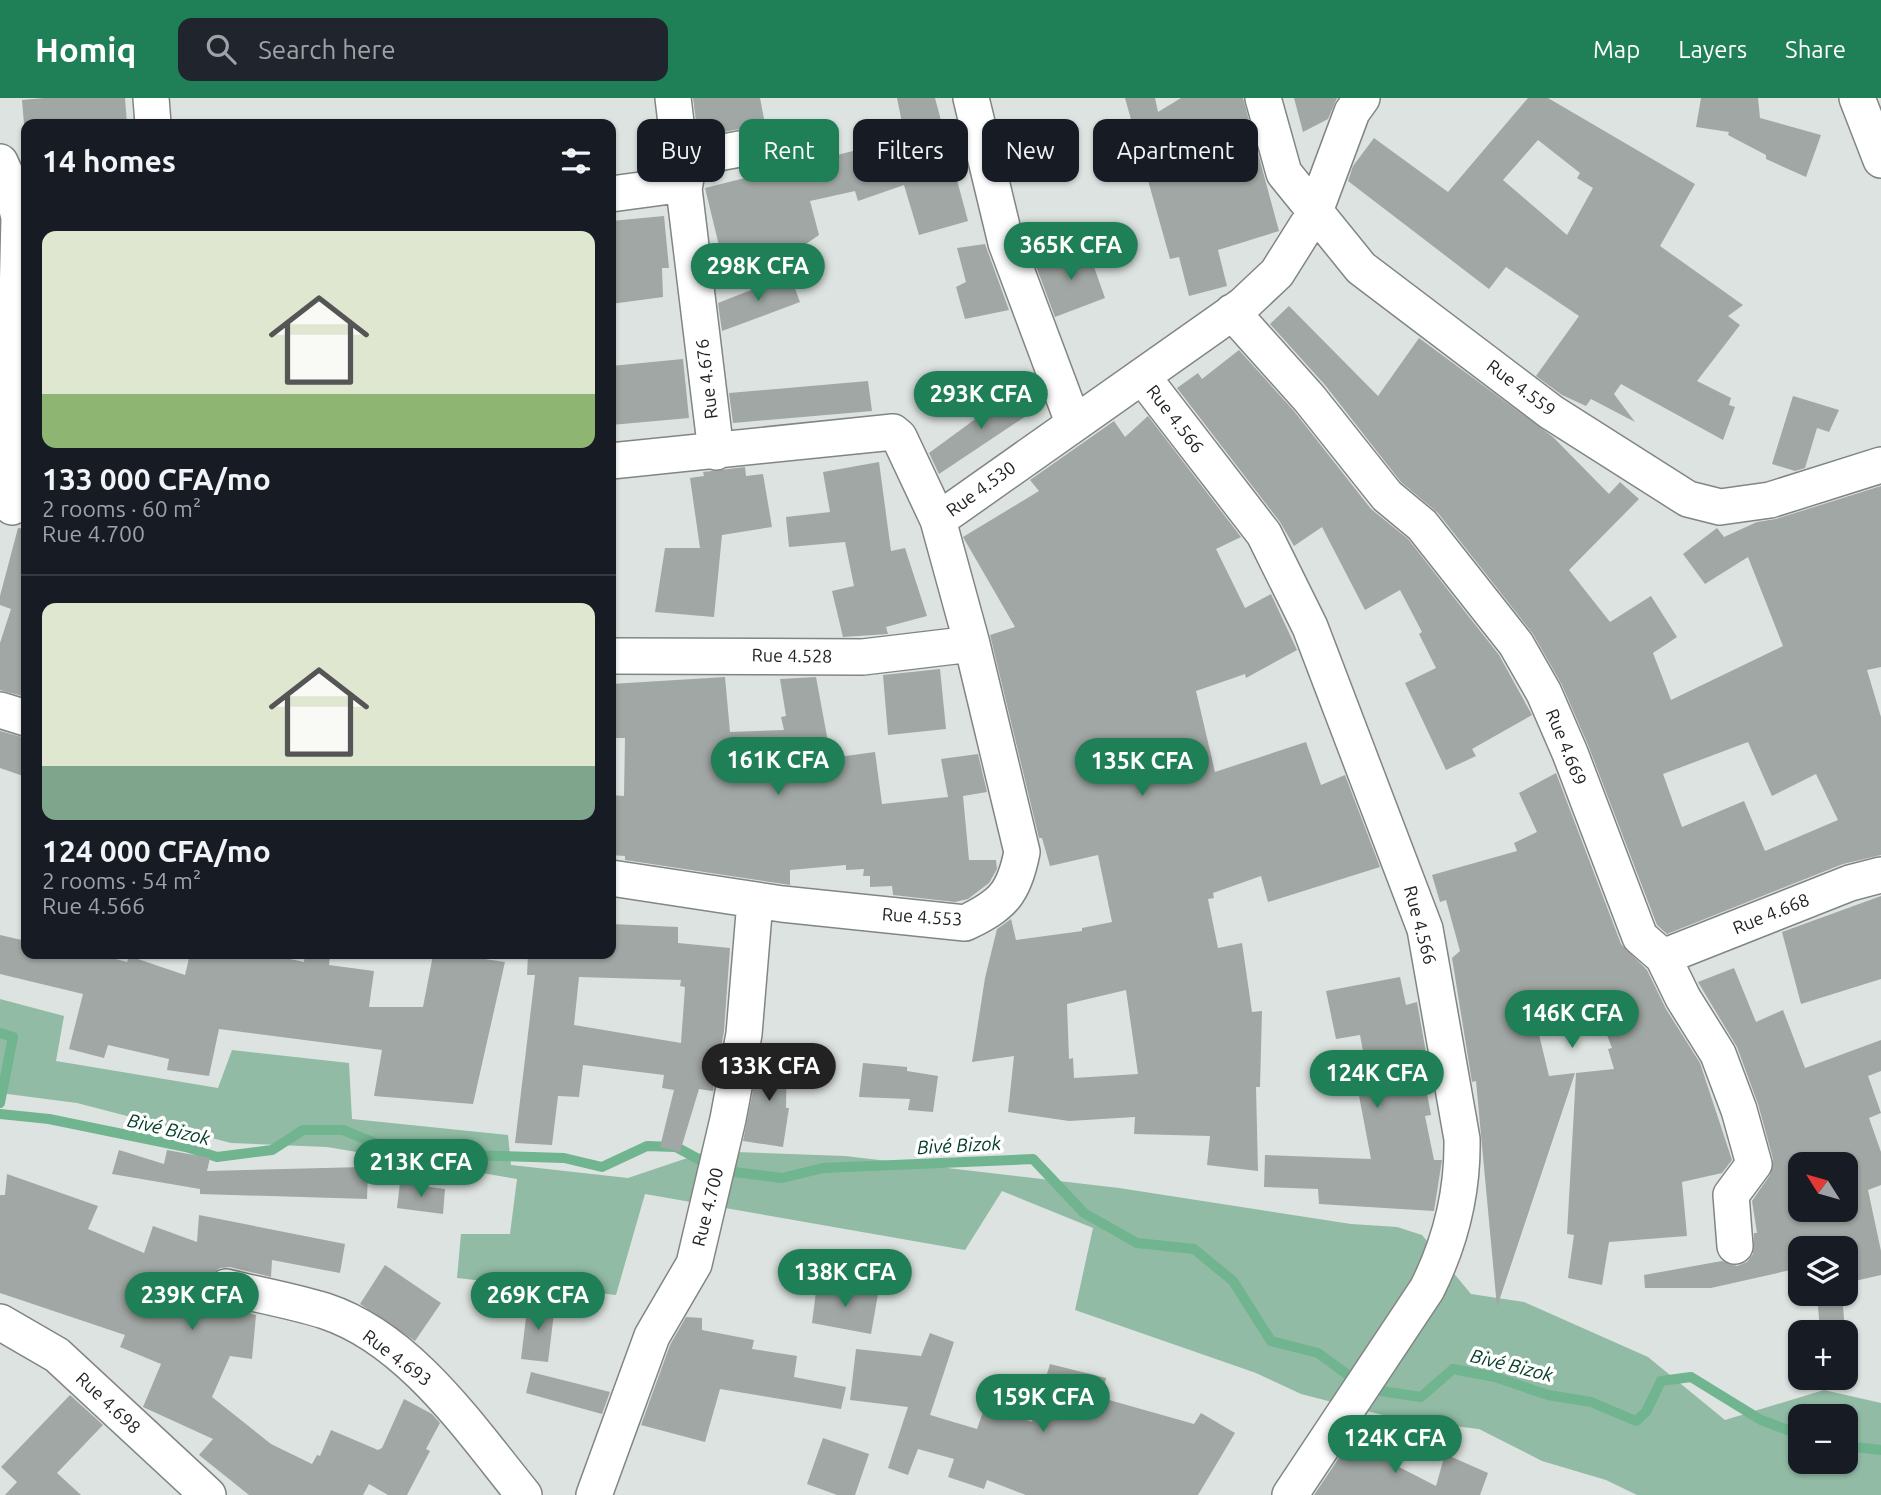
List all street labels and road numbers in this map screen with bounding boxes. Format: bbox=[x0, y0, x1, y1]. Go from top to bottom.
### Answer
street label: Rue 4.676 bbox=[691, 338, 721, 420]
street label: Rue 4.559 bbox=[1483, 355, 1560, 419]
street label: Rue 4.566 bbox=[1143, 380, 1208, 456]
street label: Rue 4.530 bbox=[942, 456, 1019, 520]
street label: Rue 4.528 bbox=[752, 644, 832, 666]
street label: Rue 4.669 bbox=[1543, 706, 1591, 788]
street label: Rue 4.566 bbox=[1401, 883, 1441, 966]
street label: Rue 4.668 bbox=[1730, 889, 1812, 937]
street label: Rue 4.553 bbox=[881, 903, 963, 929]
street label: Rue 4.700 bbox=[688, 1165, 726, 1248]
street label: Rue 4.693 bbox=[359, 1325, 436, 1389]
street label: Rue 4.698 bbox=[72, 1367, 145, 1437]

